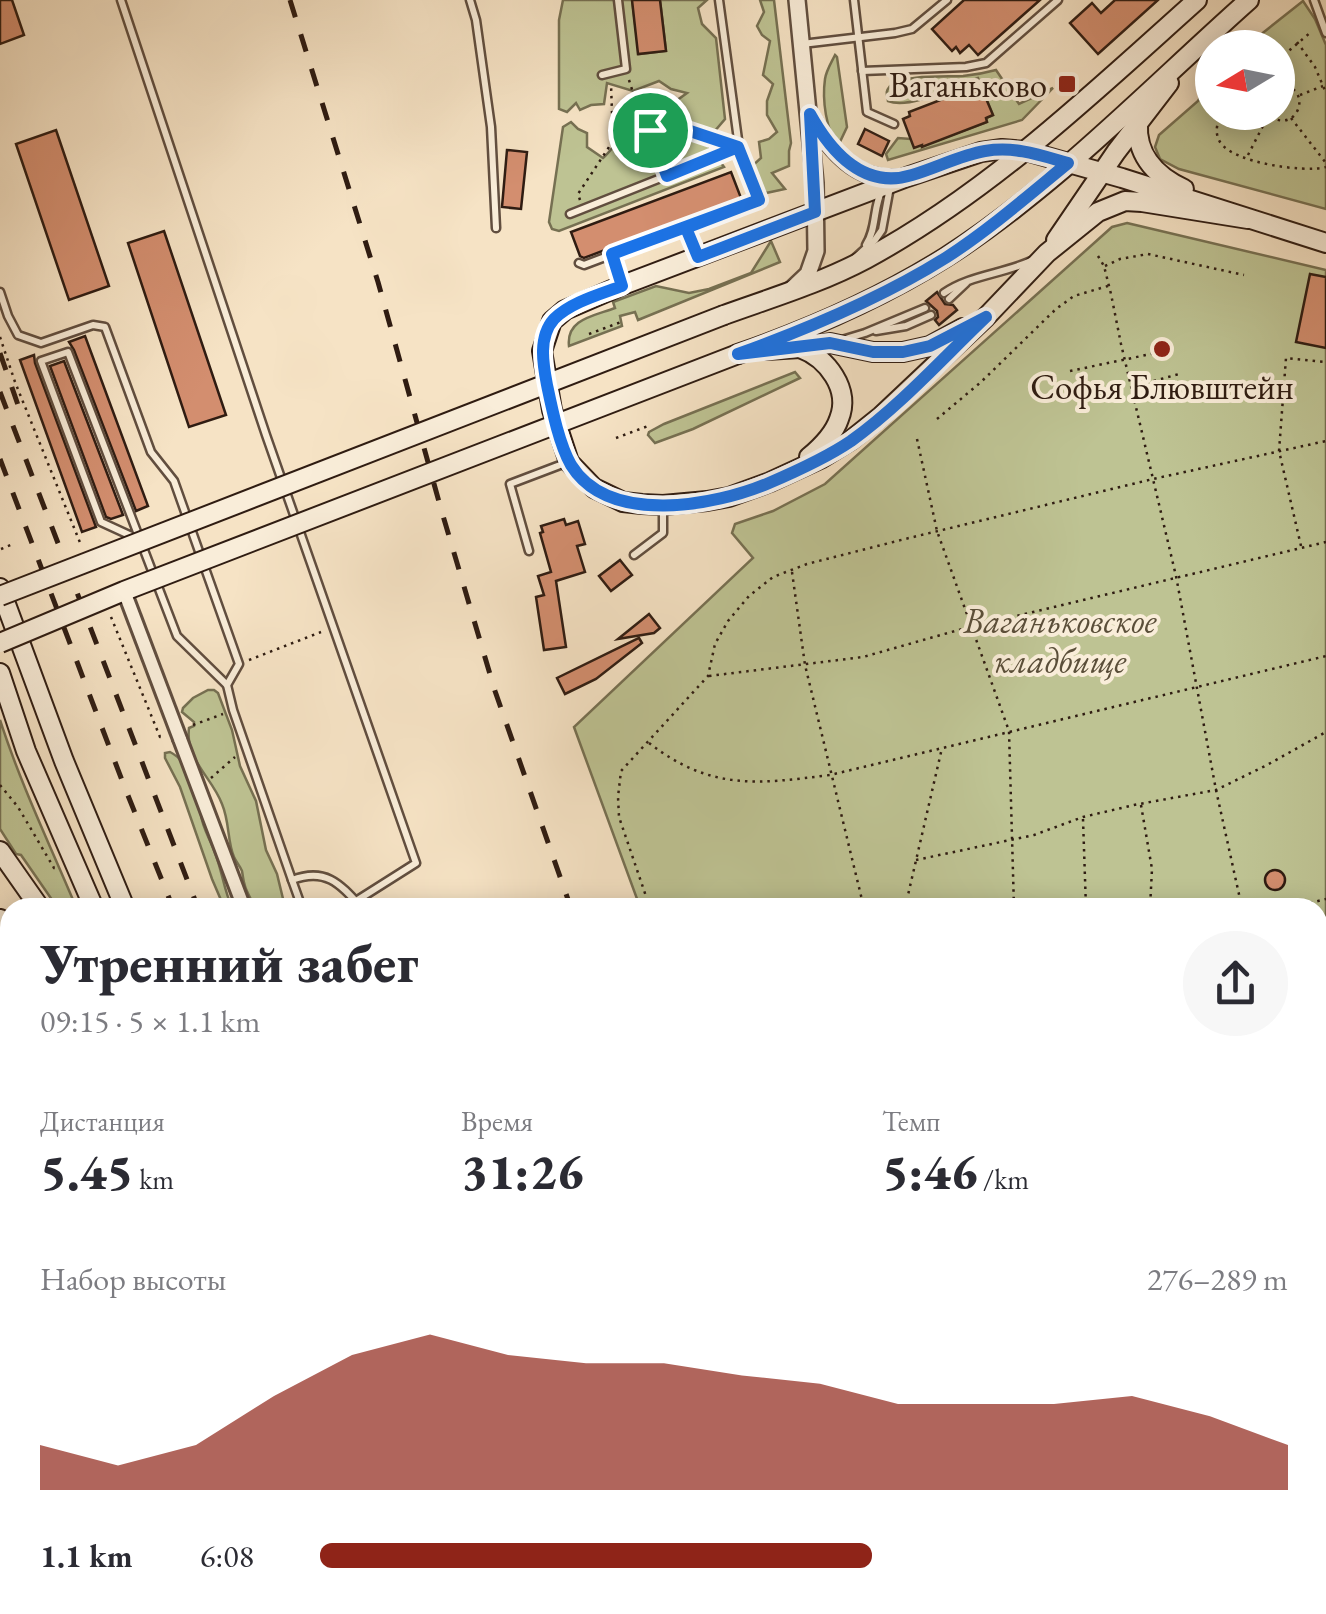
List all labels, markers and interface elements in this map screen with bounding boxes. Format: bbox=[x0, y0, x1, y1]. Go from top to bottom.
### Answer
north arrow bbox=[1195, 30, 1295, 130]
map controls bbox=[1195, 30, 1295, 130]
place label: Ваганьково bbox=[889, 62, 1047, 107]
marker: Ваганьково bbox=[1056, 73, 1078, 95]
pin bbox=[608, 88, 693, 173]
icon: arrive bbox=[623, 103, 678, 158]
marker: Софья Блювштейн bbox=[1151, 338, 1173, 360]
place label: Софья Блювштейн bbox=[1030, 364, 1294, 409]
park label: Ваганьковское кладбище bbox=[963, 598, 1157, 683]
text: Утренний забег bbox=[40, 927, 419, 998]
button: share bbox=[1183, 931, 1288, 1036]
text: 09:15 · 5 × 1.1 km bbox=[40, 1000, 260, 1042]
text: Дистанция bbox=[40, 1103, 165, 1139]
text: Время bbox=[461, 1103, 533, 1139]
text: Темп bbox=[882, 1103, 940, 1139]
text: 5.45 bbox=[40, 1139, 134, 1204]
text: 31:26 bbox=[461, 1139, 583, 1204]
text: 5:46 bbox=[882, 1139, 977, 1204]
text: km bbox=[134, 1161, 174, 1197]
text: /km bbox=[977, 1161, 1029, 1197]
text: Набор высоты bbox=[40, 1258, 226, 1300]
text: 276–289 m bbox=[1147, 1258, 1288, 1300]
text: 1.1 km bbox=[40, 1535, 133, 1577]
text: 6:08 bbox=[200, 1535, 254, 1577]

